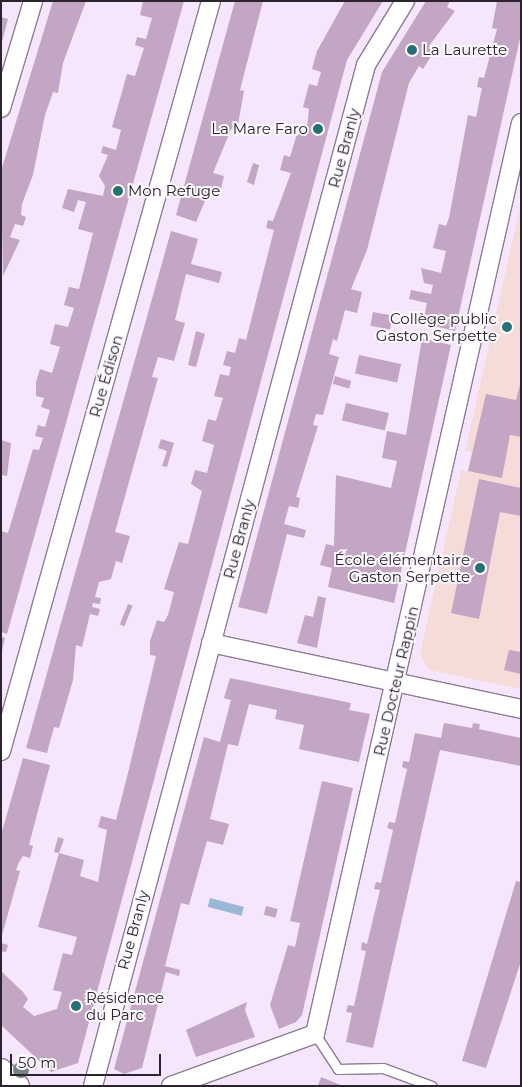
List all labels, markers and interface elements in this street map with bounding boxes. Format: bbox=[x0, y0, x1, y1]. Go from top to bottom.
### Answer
place label: La Laurette bbox=[422, 41, 507, 59]
marker: La Laurette bbox=[406, 44, 418, 56]
street label: Rue Branly bbox=[325, 106, 363, 190]
place label: La Mare Faro bbox=[211, 120, 308, 138]
marker: La Mare Faro bbox=[312, 123, 324, 135]
place label: Mon Refuge bbox=[128, 182, 220, 200]
marker: Mon Refuge bbox=[112, 185, 124, 197]
place label: Collège public Gaston Serpette bbox=[376, 309, 497, 344]
marker: Collège public Gaston Serpette bbox=[501, 321, 513, 333]
street label: Rue Édison bbox=[86, 333, 126, 419]
street label: Rue Branly bbox=[220, 497, 258, 581]
place label: École élémentaire Gaston Serpette bbox=[335, 550, 470, 585]
marker: École élémentaire Gaston Serpette bbox=[474, 562, 486, 574]
street label: Rue Docteur Rappin bbox=[370, 604, 422, 758]
street label: Rue Branly bbox=[114, 888, 152, 972]
place label: Résidence du Parc bbox=[86, 988, 164, 1023]
marker: Résidence du Parc bbox=[70, 1000, 82, 1012]
scale bar bbox=[12, 1044, 164, 1076]
text: 50 m bbox=[18, 1053, 56, 1072]

